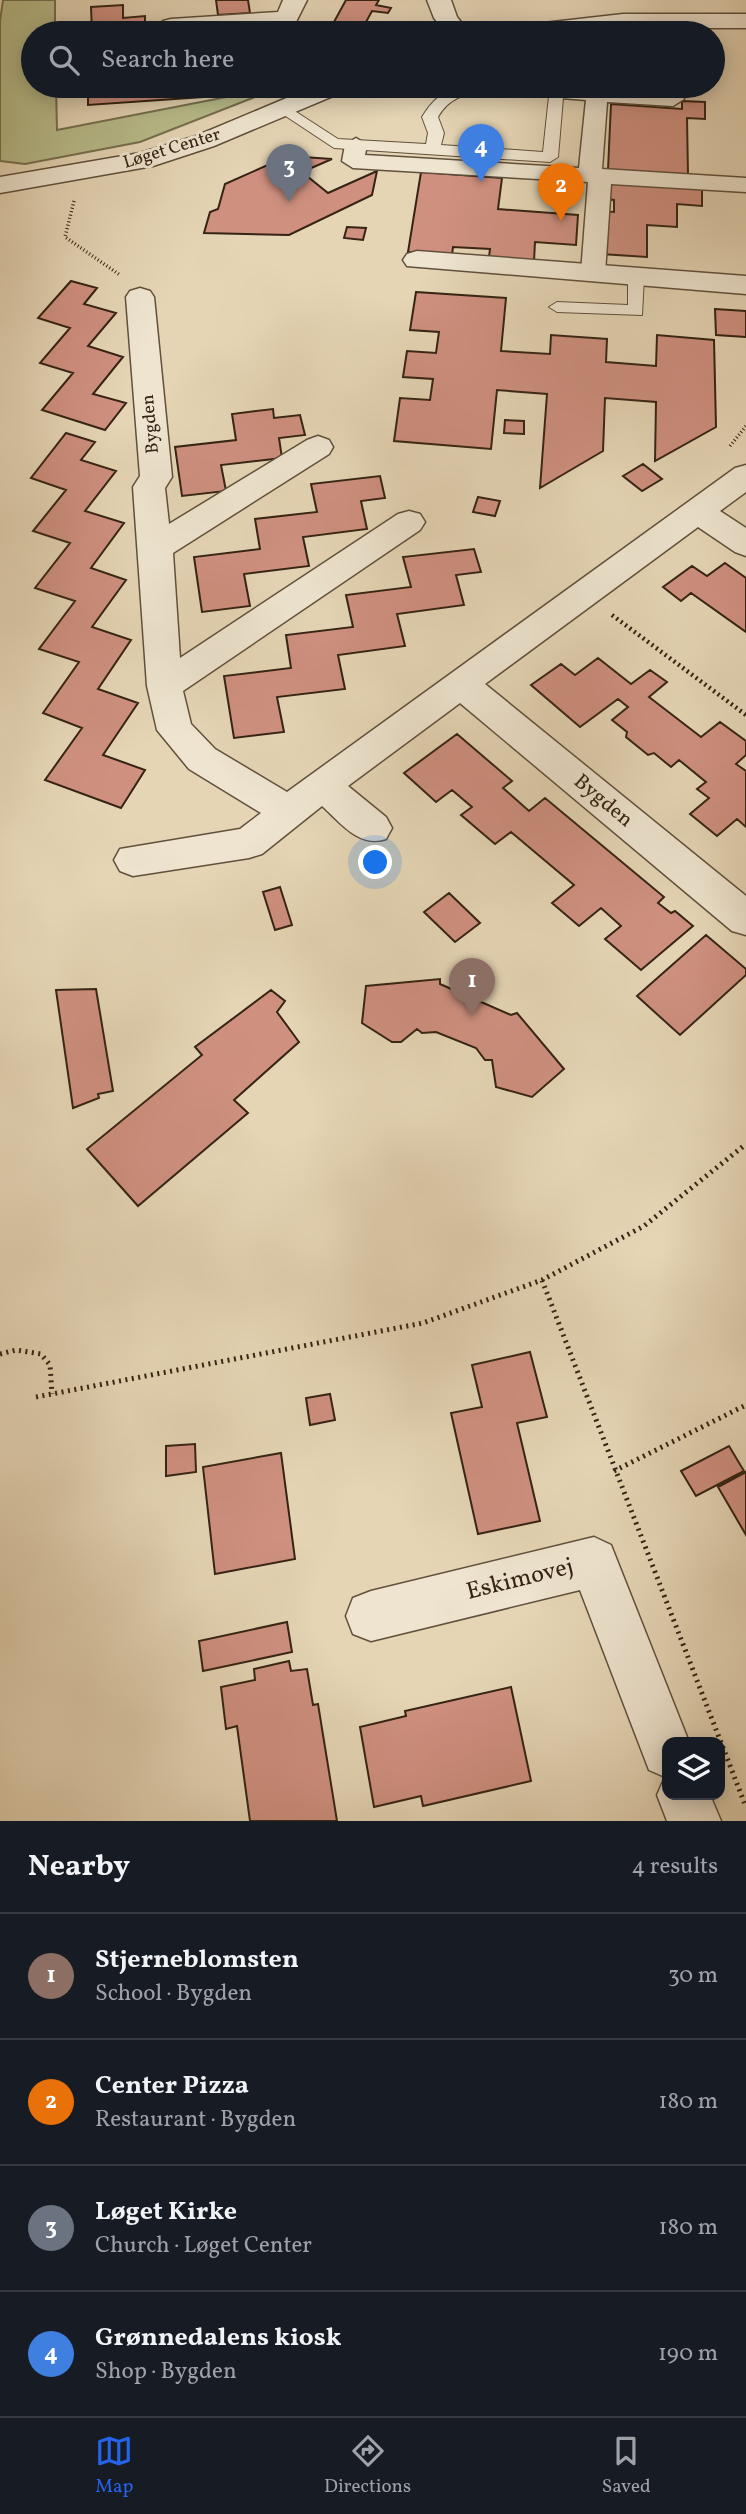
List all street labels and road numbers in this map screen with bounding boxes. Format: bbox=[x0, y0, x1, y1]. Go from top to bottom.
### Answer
street label: Løget Center bbox=[120, 122, 224, 176]
street label: Bygden bbox=[136, 393, 166, 455]
street label: Bygden bbox=[567, 768, 639, 834]
street label: Eskimovej bbox=[463, 1550, 577, 1610]

